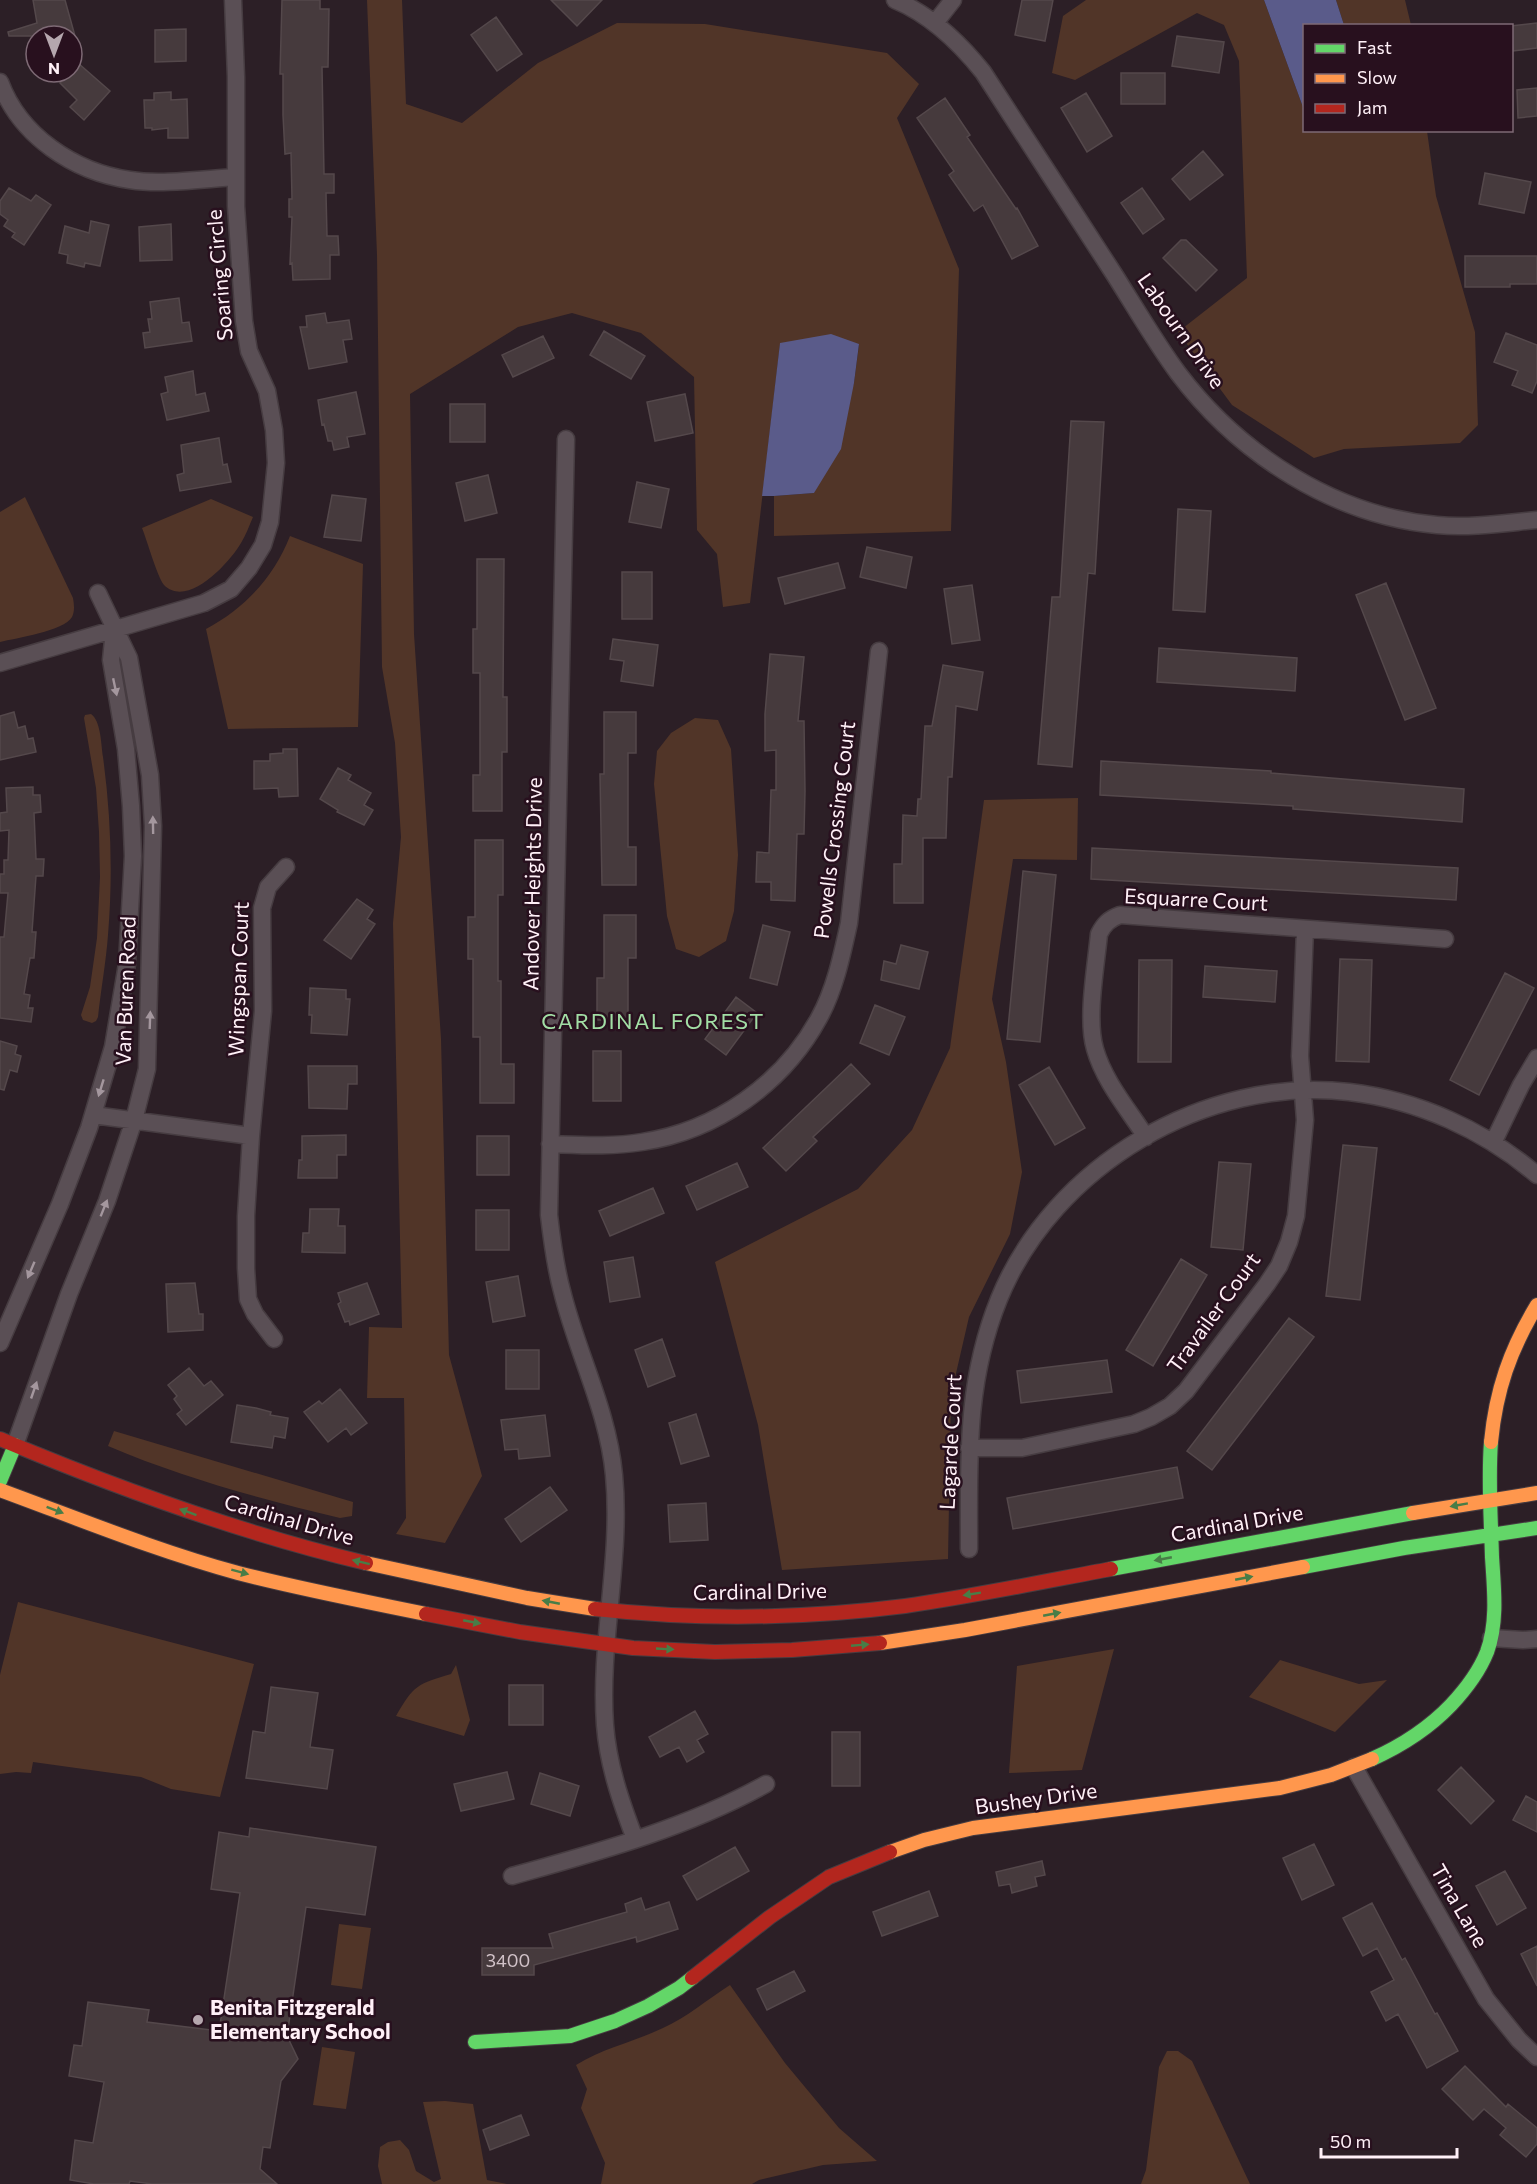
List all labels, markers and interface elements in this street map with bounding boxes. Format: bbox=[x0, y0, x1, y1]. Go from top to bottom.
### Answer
north arrow bbox=[24, 24, 84, 84]
legend bbox=[1303, 24, 1513, 132]
text: Fast bbox=[1357, 36, 1392, 58]
text: N bbox=[48, 60, 60, 79]
text: Slow bbox=[1357, 66, 1397, 88]
text: Jam bbox=[1357, 96, 1387, 118]
street label: Soaring Circle bbox=[200, 208, 237, 342]
street label: Labourn Drive bbox=[1133, 268, 1231, 393]
one-way arrow bbox=[111, 678, 121, 697]
street label: Powells Crossing Court bbox=[808, 720, 859, 940]
street label: Andover Heights Drive bbox=[517, 777, 546, 991]
one-way arrow bbox=[148, 815, 157, 834]
street label: Esquarre Court bbox=[1123, 882, 1269, 915]
street label: Wingspan Court bbox=[222, 901, 253, 1057]
street label: Van Buren Road bbox=[109, 916, 140, 1066]
district label: CARDINAL FOREST bbox=[541, 1007, 765, 1034]
one-way arrow bbox=[145, 1010, 154, 1029]
one-way arrow bbox=[96, 1079, 105, 1097]
one-way arrow bbox=[100, 1199, 109, 1217]
street label: Travailer Court bbox=[1161, 1247, 1265, 1377]
one-way arrow bbox=[26, 1261, 35, 1279]
street label: Lagarde Court bbox=[933, 1373, 966, 1511]
one-way arrow bbox=[30, 1381, 40, 1399]
street label: Cardinal Drive bbox=[222, 1488, 357, 1549]
street label: Cardinal Drive bbox=[1169, 1499, 1305, 1546]
one-way arrow bbox=[1449, 1501, 1468, 1510]
one-way arrow bbox=[46, 1506, 64, 1516]
one-way arrow bbox=[179, 1507, 197, 1517]
one-way arrow bbox=[1154, 1555, 1173, 1564]
one-way arrow bbox=[352, 1556, 370, 1566]
one-way arrow bbox=[230, 1568, 249, 1578]
one-way arrow bbox=[1235, 1573, 1254, 1582]
street label: Cardinal Drive bbox=[693, 1577, 827, 1604]
one-way arrow bbox=[962, 1590, 981, 1599]
one-way arrow bbox=[542, 1597, 561, 1606]
one-way arrow bbox=[1043, 1609, 1062, 1618]
one-way arrow bbox=[462, 1618, 481, 1627]
one-way arrow bbox=[851, 1640, 870, 1650]
one-way arrow bbox=[656, 1645, 675, 1654]
street label: Bushey Drive bbox=[973, 1777, 1099, 1818]
street label: Tina Lane bbox=[1426, 1859, 1494, 1951]
house number: 3400 bbox=[486, 1949, 530, 1971]
place label: Benita Fitzgerald Elementary School bbox=[210, 1994, 391, 2043]
marker: Benita Fitzgerald Elementary School bbox=[191, 2013, 205, 2027]
scale bar bbox=[1321, 2121, 1458, 2159]
text: 50 m bbox=[1330, 2130, 1371, 2152]

